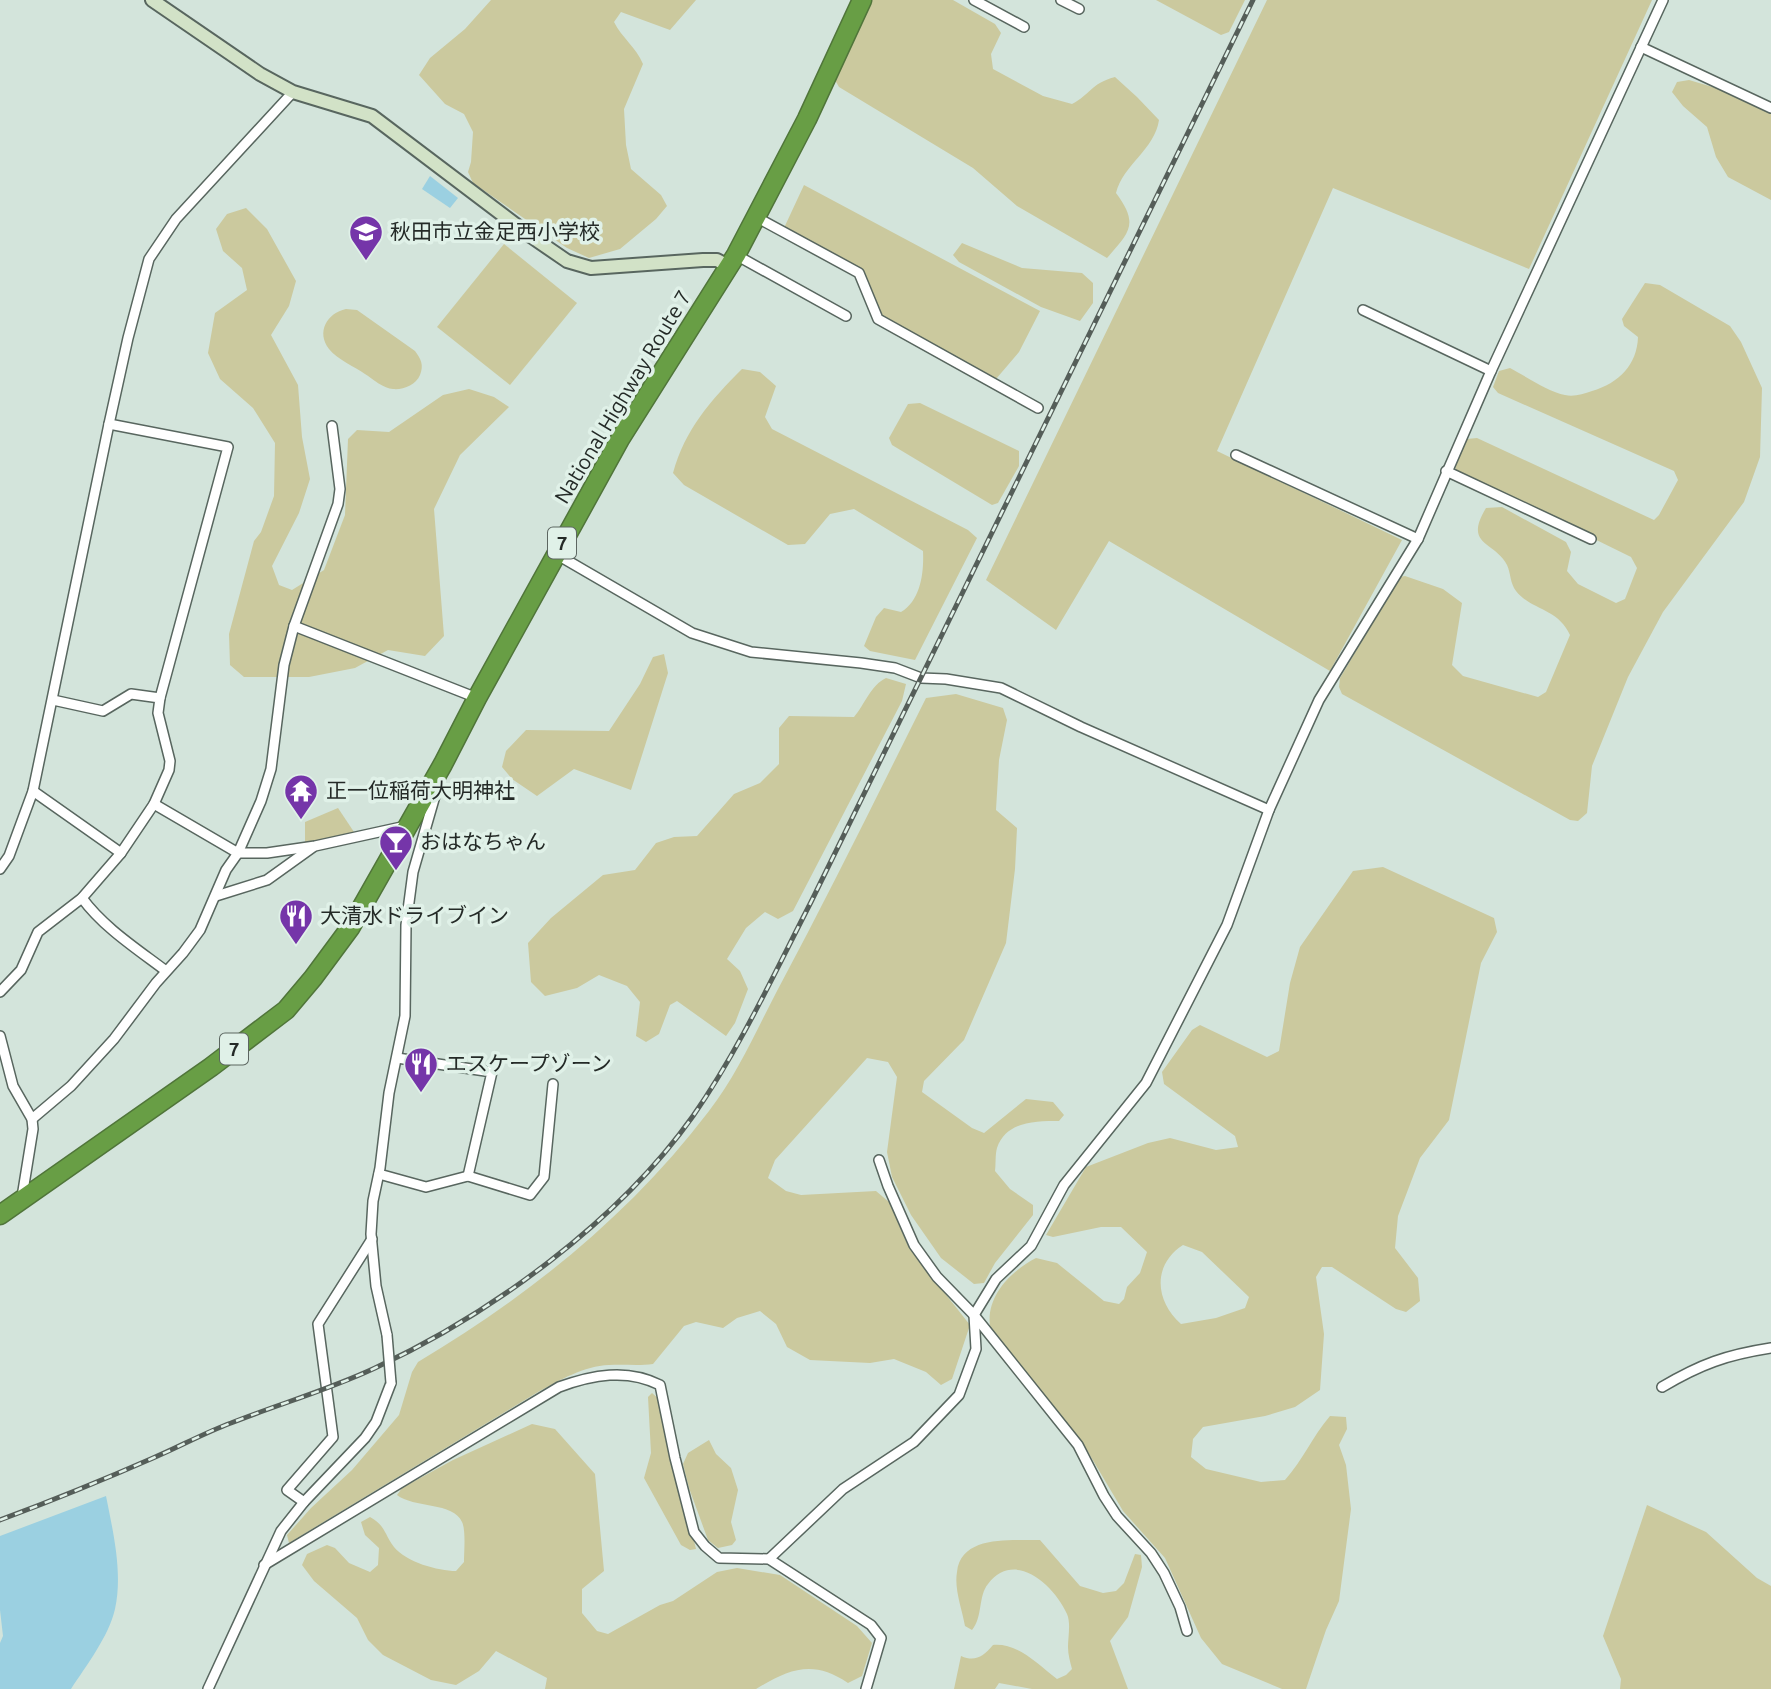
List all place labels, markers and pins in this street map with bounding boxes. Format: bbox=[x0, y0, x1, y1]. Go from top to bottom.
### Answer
school or university icon: 秋田市立金足西小学校 bbox=[347, 213, 385, 262]
place label: 秋田市立金足西小学校 bbox=[390, 219, 600, 243]
temple icon: 正一位稲荷大明神社 bbox=[282, 772, 320, 821]
place label: 正一位稲荷大明神社 bbox=[326, 778, 515, 802]
bar icon: おはなちゃん bbox=[377, 823, 415, 872]
place label: おはなちゃん bbox=[420, 829, 546, 853]
restaurant icon: 大清水ドライブイン bbox=[277, 897, 315, 946]
place label: 大清水ドライブイン bbox=[320, 903, 509, 927]
restaurant icon: エスケープゾーン bbox=[402, 1045, 440, 1094]
place label: エスケープゾーン bbox=[446, 1051, 612, 1075]

